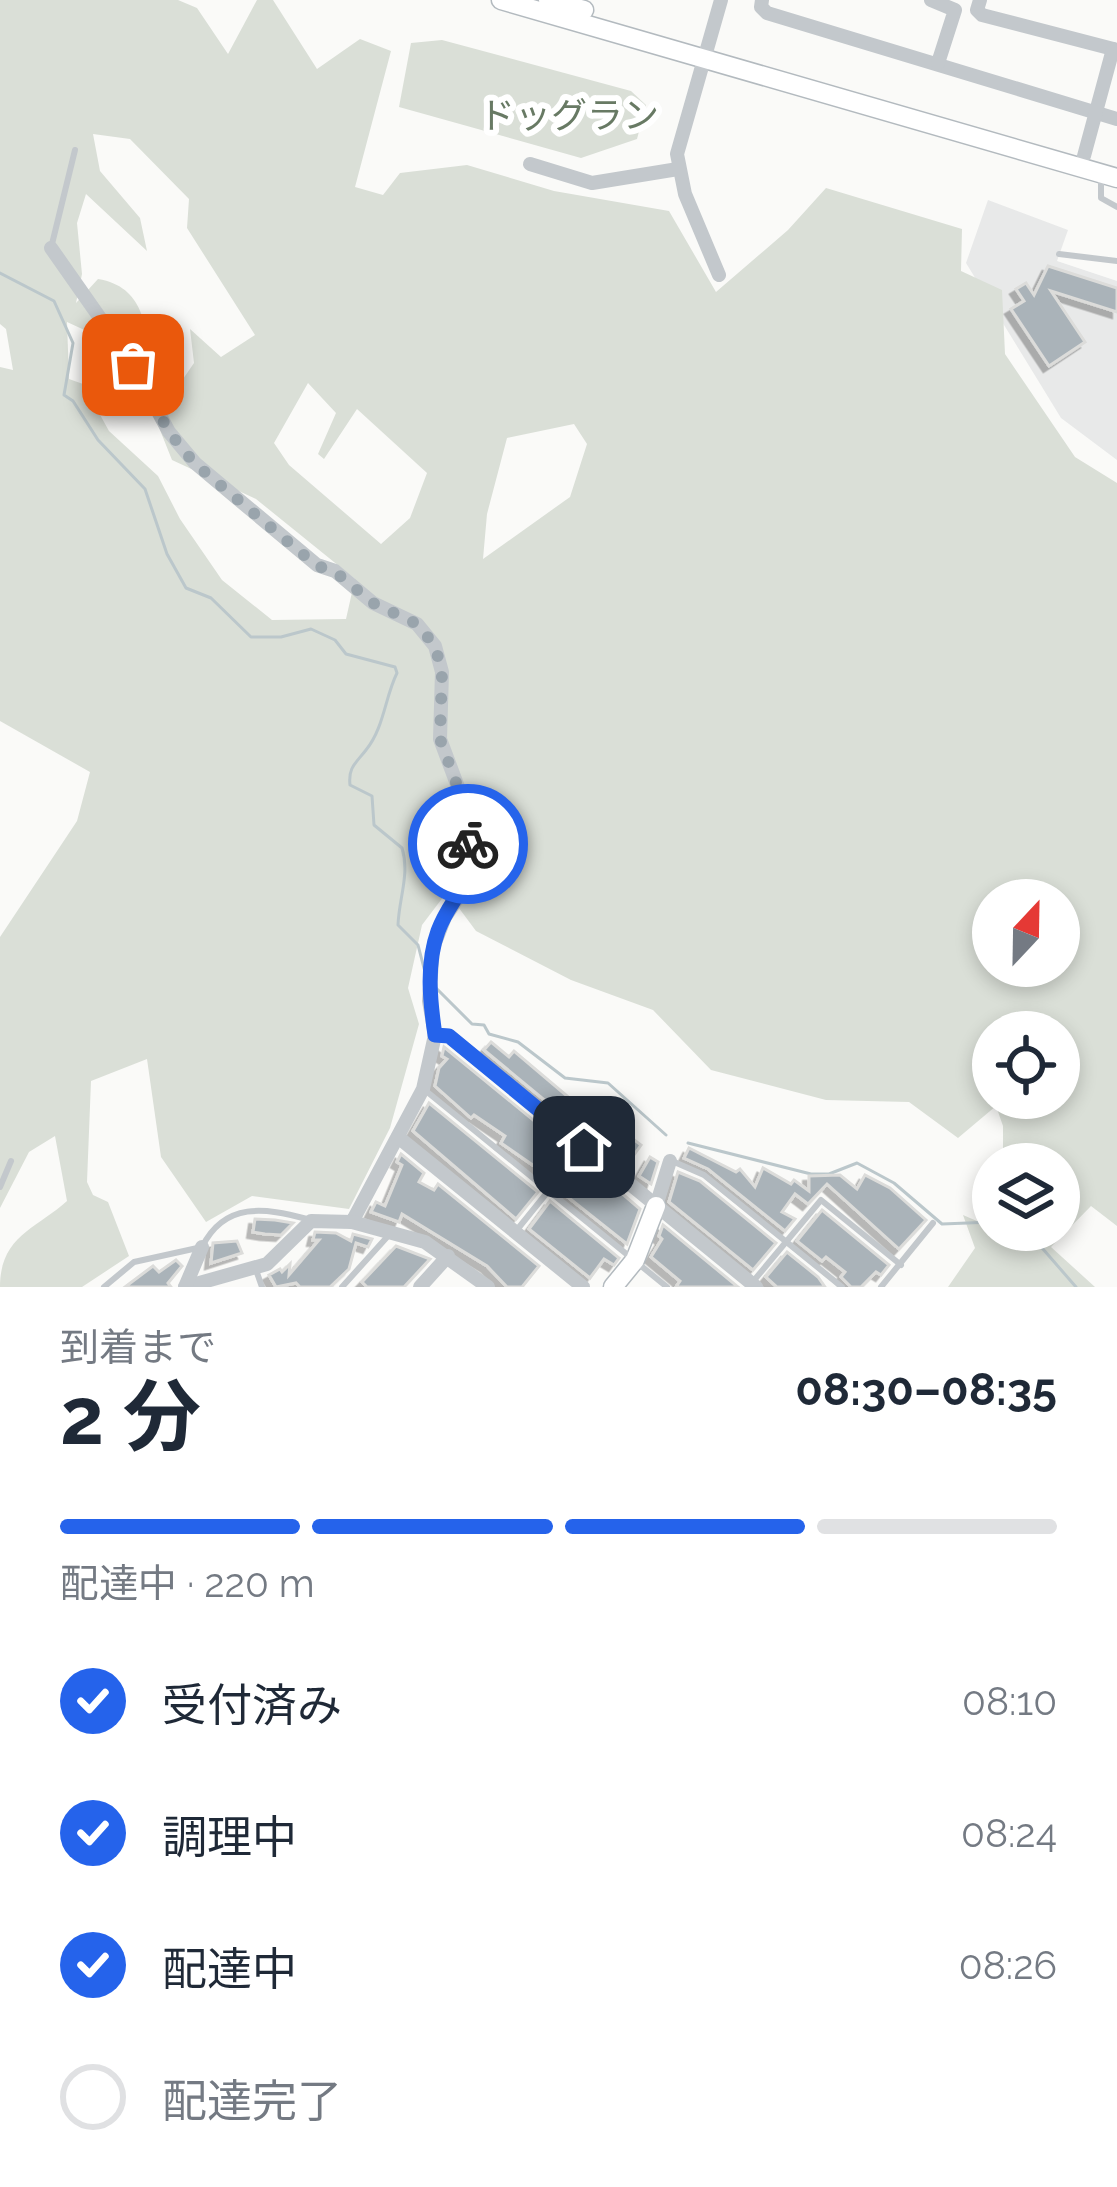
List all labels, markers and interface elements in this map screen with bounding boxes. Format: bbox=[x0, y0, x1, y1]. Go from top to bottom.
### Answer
park label: ドッグラン bbox=[479, 94, 659, 136]
pin bbox=[82, 314, 184, 416]
icon: bag bbox=[100, 332, 166, 398]
courier bbox=[408, 784, 528, 904]
icon: bike bbox=[435, 811, 501, 877]
north arrow bbox=[972, 879, 1080, 987]
map controls bbox=[972, 879, 1080, 1251]
button: locate bbox=[972, 1011, 1080, 1119]
pin bbox=[533, 1096, 635, 1198]
icon: home bbox=[551, 1114, 617, 1180]
button: layers bbox=[972, 1143, 1080, 1251]
text: 到着まで bbox=[60, 1324, 216, 1370]
text: 08:30–08:35 bbox=[795, 1363, 1057, 1416]
text: 2 分 bbox=[60, 1371, 201, 1462]
text: 配達中 · 220 m bbox=[60, 1560, 315, 1606]
icon: check bbox=[60, 1668, 126, 1734]
text: 08:10 bbox=[962, 1678, 1057, 1724]
text: 受付済み bbox=[162, 1679, 342, 1732]
icon: check bbox=[60, 1800, 126, 1866]
text: 08:24 bbox=[961, 1810, 1057, 1856]
text: 調理中 bbox=[162, 1811, 297, 1864]
icon: check bbox=[60, 1932, 126, 1998]
text: 08:26 bbox=[959, 1942, 1057, 1988]
text: 配達中 bbox=[162, 1943, 297, 1996]
text: 配達完了 bbox=[162, 2075, 342, 2128]

